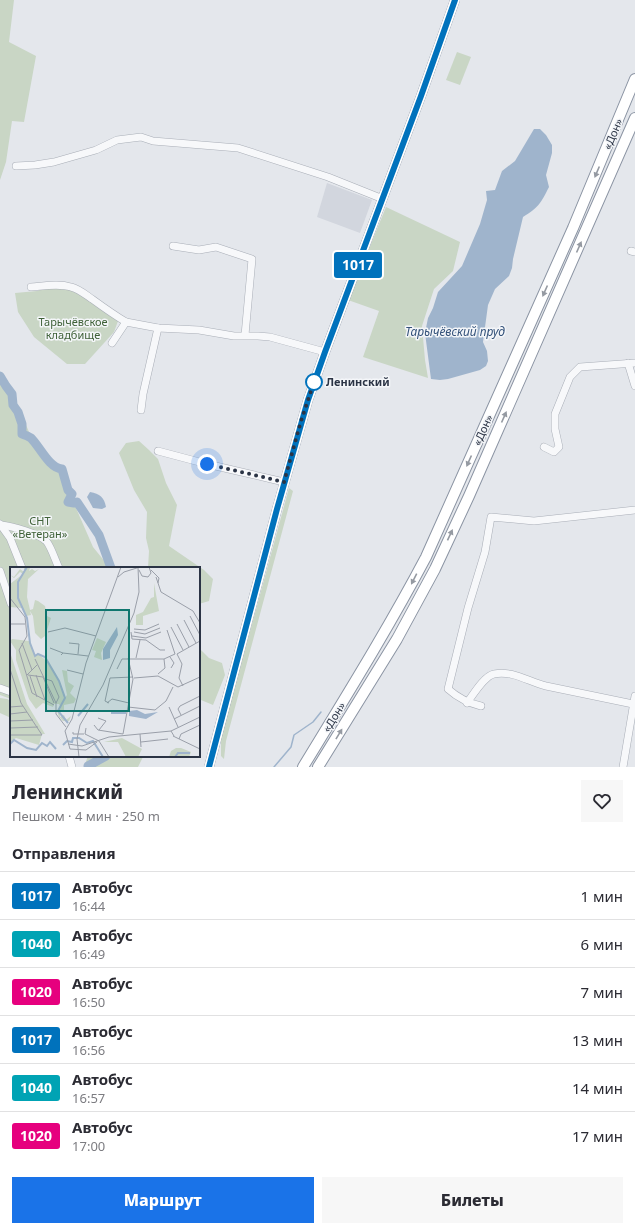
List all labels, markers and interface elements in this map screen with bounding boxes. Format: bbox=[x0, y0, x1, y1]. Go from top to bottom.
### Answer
street label: «Дон» bbox=[599, 116, 626, 152]
one-way arrow bbox=[594, 167, 600, 178]
one-way arrow bbox=[576, 241, 582, 252]
line badge: 1017 bbox=[330, 252, 386, 278]
text: 1017 bbox=[342, 255, 374, 274]
one-way arrow bbox=[542, 286, 548, 297]
park label: Тарычёвское кладбище bbox=[38, 314, 108, 342]
water label: Тарычёвский пруд bbox=[405, 323, 505, 340]
marker: Ленинский bbox=[305, 373, 323, 391]
place label: Ленинский bbox=[326, 374, 390, 389]
one-way arrow bbox=[501, 410, 507, 422]
street label: «Дон» bbox=[469, 412, 496, 448]
your location bbox=[197, 454, 217, 474]
one-way arrow bbox=[466, 456, 472, 467]
park label: СНТ «Ветеран» bbox=[13, 513, 68, 541]
one-way arrow bbox=[448, 529, 454, 541]
inset map bbox=[10, 567, 200, 757]
one-way arrow bbox=[411, 573, 417, 585]
street label: «Дон» bbox=[319, 699, 349, 734]
one-way arrow bbox=[335, 728, 342, 740]
text: Ленинский bbox=[12, 779, 123, 805]
button: heart bbox=[581, 780, 623, 822]
text: Пешком · 4 мин · 250 m bbox=[12, 807, 160, 825]
text: Отправления bbox=[12, 843, 116, 863]
text: Автобус bbox=[72, 877, 133, 897]
text: 1017 bbox=[20, 886, 52, 905]
text: 1 мин bbox=[580, 886, 623, 906]
text: 16:44 bbox=[72, 897, 105, 915]
text: Автобус bbox=[72, 925, 133, 945]
text: 1040 bbox=[20, 934, 52, 953]
text: 6 мин bbox=[580, 934, 623, 954]
text: 16:49 bbox=[72, 945, 105, 963]
text: Автобус bbox=[72, 973, 133, 993]
text: 1020 bbox=[20, 982, 52, 1001]
text: 7 мин bbox=[580, 982, 623, 1002]
text: 16:50 bbox=[72, 993, 105, 1011]
text: Автобус bbox=[72, 1021, 133, 1041]
text: 1017 bbox=[20, 1030, 52, 1049]
text: 13 мин bbox=[572, 1030, 623, 1050]
text: 16:56 bbox=[72, 1041, 105, 1059]
text: Автобус bbox=[72, 1069, 133, 1089]
text: 1040 bbox=[20, 1078, 52, 1097]
text: 14 мин bbox=[572, 1078, 623, 1098]
text: 16:57 bbox=[72, 1089, 105, 1107]
text: Автобус bbox=[72, 1117, 133, 1137]
text: 1020 bbox=[20, 1126, 52, 1145]
text: 17 мин bbox=[572, 1126, 623, 1146]
text: 17:00 bbox=[72, 1137, 105, 1155]
button: Маршрут bbox=[12, 1177, 314, 1223]
button: Билеты bbox=[322, 1177, 623, 1223]

